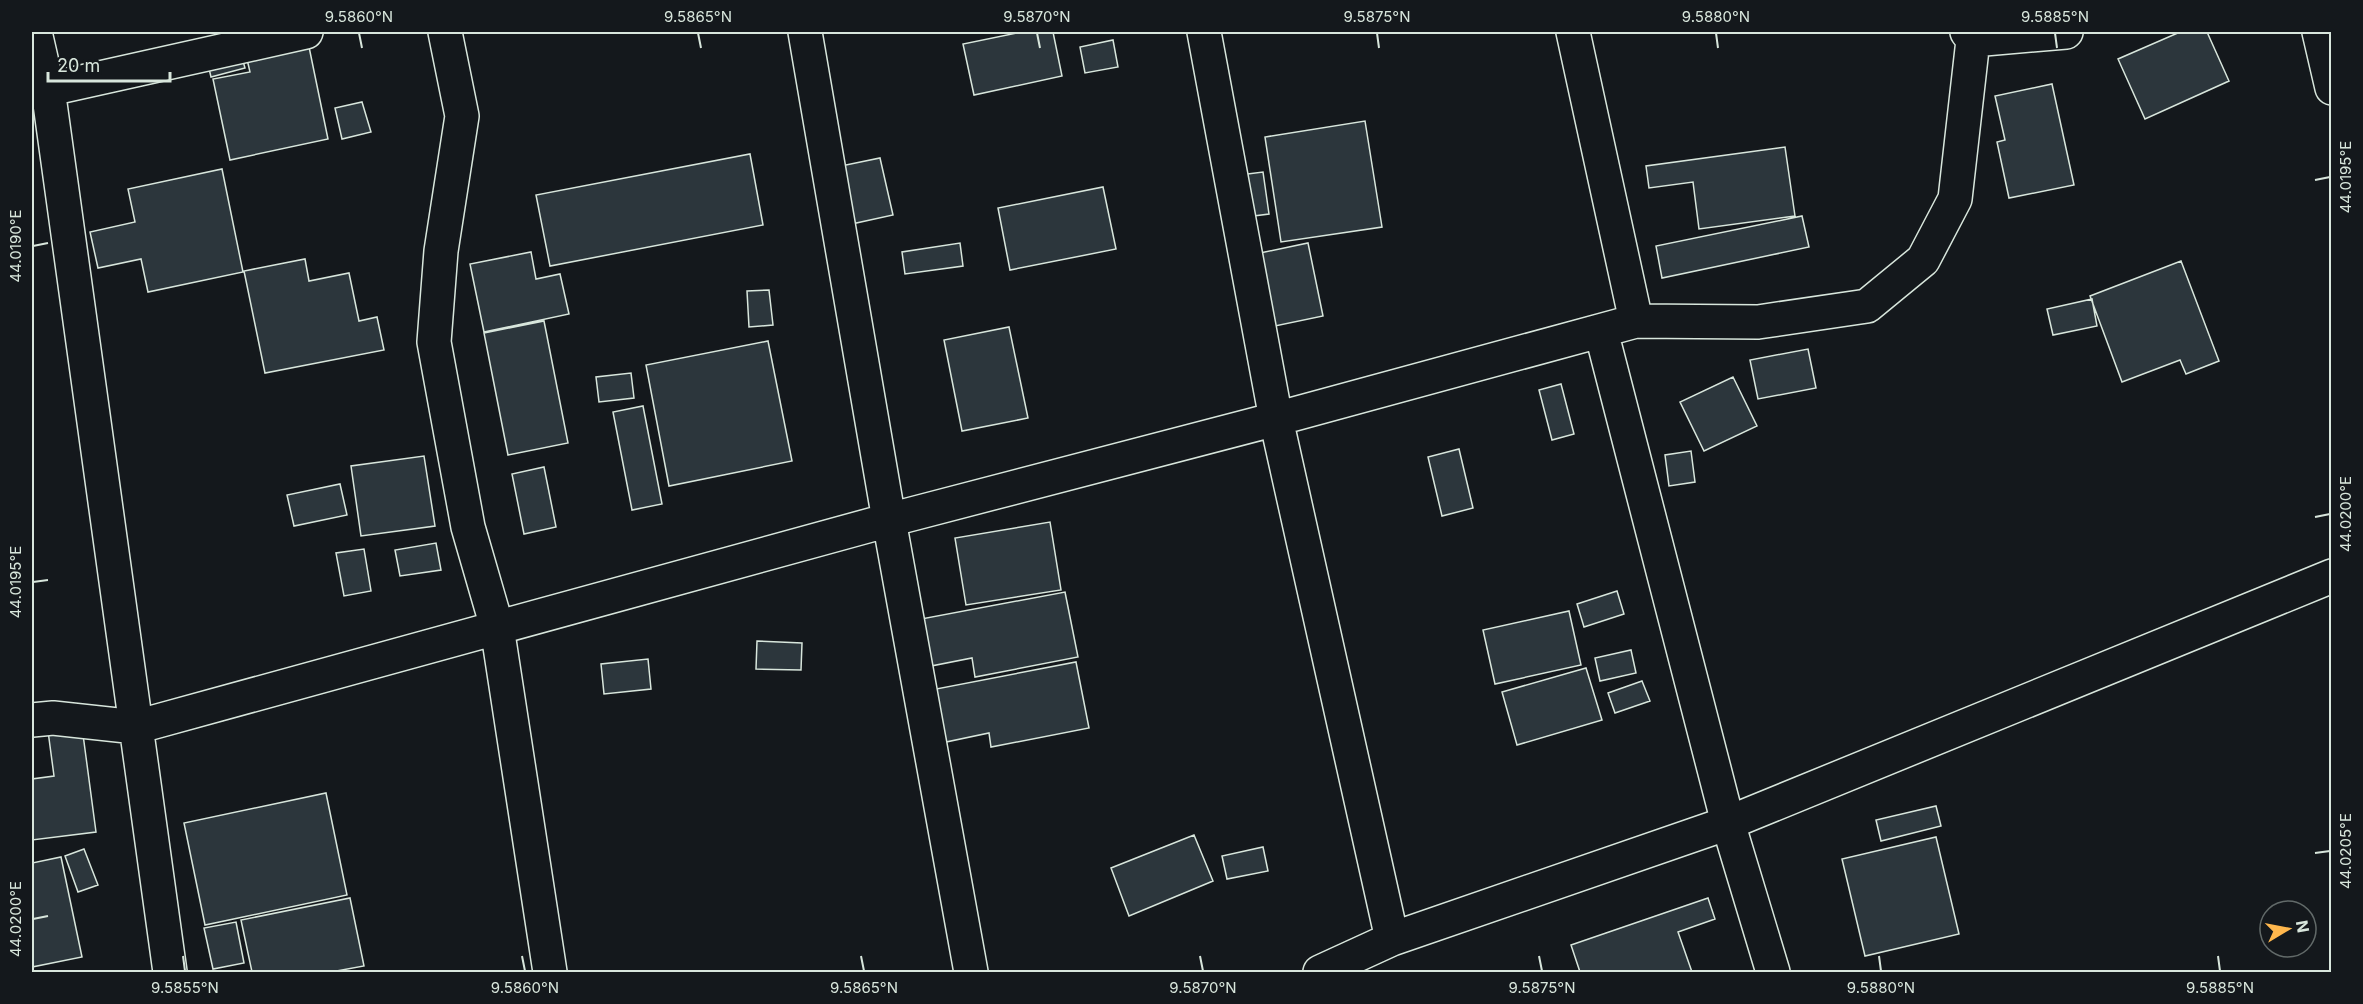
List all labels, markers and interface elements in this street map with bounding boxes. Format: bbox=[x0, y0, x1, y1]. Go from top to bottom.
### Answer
text: 9.5860°N bbox=[325, 7, 393, 26]
text: 9.5865°N bbox=[664, 7, 732, 26]
text: 9.5870°N bbox=[1003, 7, 1071, 26]
text: 9.5875°N bbox=[1343, 7, 1411, 26]
text: 9.5880°N bbox=[1682, 7, 1750, 26]
text: 9.5885°N bbox=[2021, 7, 2089, 26]
scale bar bbox=[48, 45, 170, 83]
text: 20 m bbox=[57, 55, 100, 76]
text: 44.0195°E bbox=[2336, 141, 2355, 213]
text: 44.0190°E bbox=[6, 210, 25, 283]
text: 44.0200°E bbox=[2336, 476, 2355, 552]
text: 44.0195°E bbox=[6, 546, 25, 618]
text: 44.0205°E bbox=[2336, 813, 2355, 889]
text: 44.0200°E bbox=[6, 881, 25, 957]
north arrow bbox=[2258, 899, 2318, 959]
text: N bbox=[2292, 919, 2314, 934]
text: 9.5855°N bbox=[151, 978, 219, 997]
text: 9.5860°N bbox=[491, 978, 559, 997]
text: 9.5865°N bbox=[830, 978, 898, 997]
text: 9.5870°N bbox=[1169, 978, 1237, 997]
text: 9.5875°N bbox=[1508, 978, 1576, 997]
text: 9.5880°N bbox=[1847, 978, 1915, 997]
text: 9.5885°N bbox=[2186, 978, 2254, 997]

